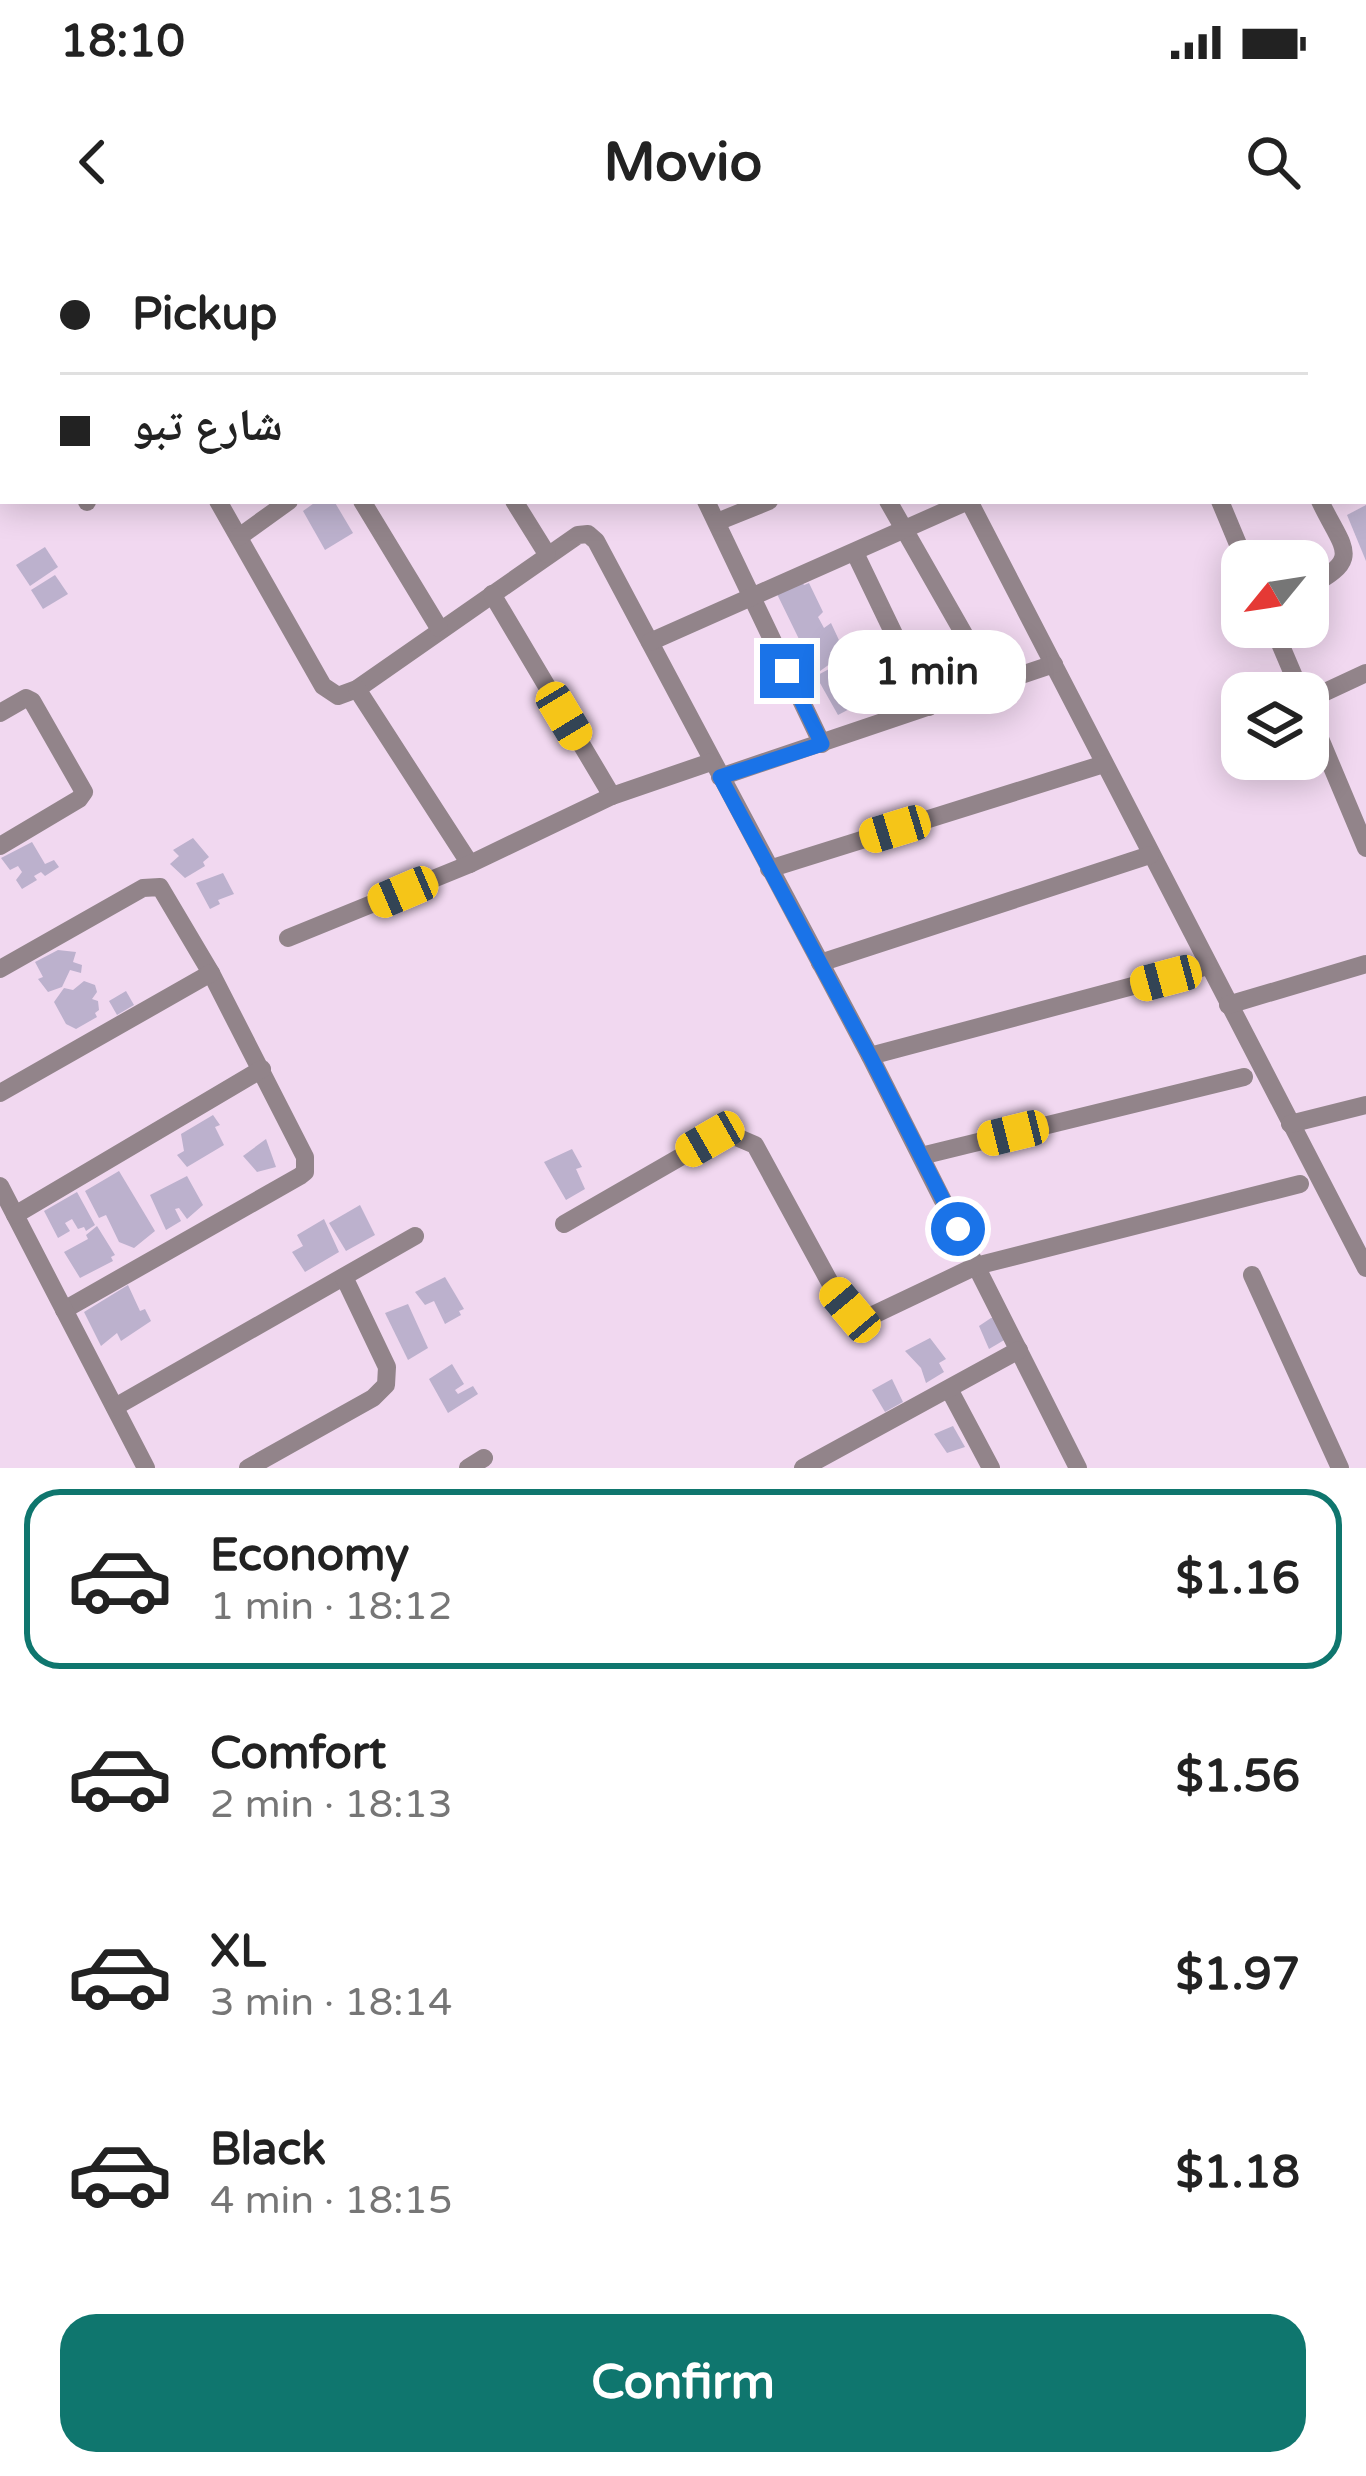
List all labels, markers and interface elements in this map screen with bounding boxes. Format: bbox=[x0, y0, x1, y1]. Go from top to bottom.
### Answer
text: 18:10 bbox=[60, 15, 185, 69]
icon: back bbox=[60, 129, 126, 195]
icon: search bbox=[1240, 129, 1306, 195]
text: Movio bbox=[604, 130, 762, 195]
text: Pickup bbox=[132, 288, 277, 342]
text: شارع تبو bbox=[132, 399, 283, 453]
north arrow bbox=[1221, 540, 1329, 648]
map controls bbox=[1221, 540, 1329, 780]
callout: 1 min bbox=[829, 629, 1027, 713]
route end bbox=[760, 644, 814, 698]
text: 1 min bbox=[875, 648, 979, 695]
button: layers bbox=[1221, 672, 1329, 780]
car bbox=[530, 676, 598, 756]
car bbox=[855, 801, 935, 857]
car bbox=[363, 861, 443, 923]
car bbox=[1127, 951, 1205, 1005]
car bbox=[670, 1105, 750, 1173]
car bbox=[974, 1107, 1052, 1159]
route start bbox=[931, 1202, 985, 1256]
car bbox=[813, 1271, 887, 1349]
icon: car bbox=[66, 1525, 174, 1633]
text: Economy bbox=[210, 1529, 409, 1583]
text: $1.16 bbox=[1176, 1552, 1300, 1606]
text: 1 min · 18:12 bbox=[210, 1583, 452, 1630]
icon: car bbox=[66, 1723, 174, 1831]
text: Comfort bbox=[210, 1727, 386, 1781]
text: $1.56 bbox=[1176, 1750, 1300, 1804]
text: 2 min · 18:13 bbox=[210, 1781, 452, 1828]
icon: car bbox=[66, 1921, 174, 2029]
text: XL bbox=[210, 1925, 266, 1979]
text: $1.97 bbox=[1176, 1948, 1300, 2002]
text: 3 min · 18:14 bbox=[210, 1979, 452, 2026]
icon: car bbox=[66, 2119, 174, 2227]
text: Black bbox=[210, 2123, 326, 2177]
text: $1.18 bbox=[1176, 2146, 1300, 2200]
text: 4 min · 18:15 bbox=[210, 2177, 452, 2224]
button: Confirm bbox=[60, 2314, 1306, 2452]

